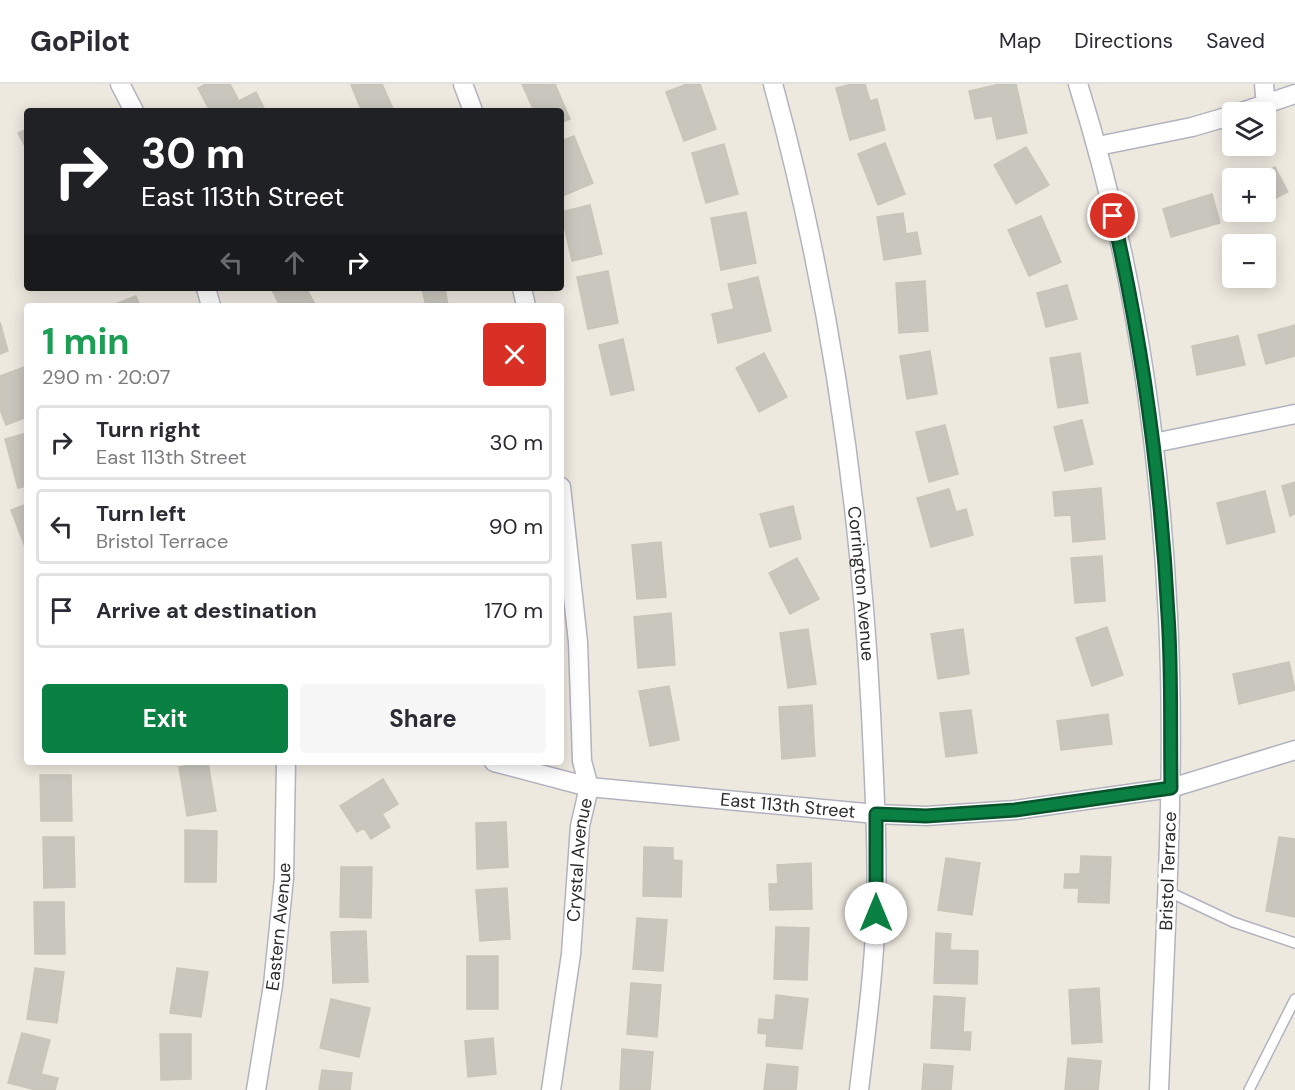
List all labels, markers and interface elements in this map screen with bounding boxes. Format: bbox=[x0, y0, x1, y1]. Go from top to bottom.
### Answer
text: GoPilot bbox=[30, 23, 130, 60]
text: Map bbox=[999, 27, 1041, 55]
text: Directions bbox=[1074, 27, 1173, 55]
text: Saved bbox=[1206, 27, 1265, 55]
map controls bbox=[1222, 102, 1276, 288]
button: layers bbox=[1222, 102, 1276, 156]
text: 30 m bbox=[141, 126, 245, 181]
icon: right bbox=[42, 132, 120, 210]
button: + bbox=[1222, 168, 1276, 222]
text: East 113th Street bbox=[141, 179, 344, 214]
pin bbox=[1087, 190, 1138, 241]
icon: arrive bbox=[1096, 199, 1129, 232]
button: − bbox=[1222, 234, 1276, 288]
icon: left bbox=[215, 246, 248, 279]
icon: ahead bbox=[278, 246, 311, 279]
icon: right bbox=[341, 246, 374, 279]
text: 1 min bbox=[42, 318, 130, 365]
button: close bbox=[483, 323, 546, 386]
text: 290 m · 20:07 bbox=[42, 364, 170, 390]
text: Turn right bbox=[96, 415, 201, 444]
icon: right bbox=[45, 426, 78, 459]
text: 30 m bbox=[489, 428, 543, 457]
text: East 113th Street bbox=[96, 444, 247, 470]
text: Turn left bbox=[96, 499, 186, 528]
street label: Corrington Avenue bbox=[842, 505, 880, 662]
icon: left bbox=[45, 510, 78, 543]
text: 90 m bbox=[489, 512, 543, 541]
text: Bristol Terrace bbox=[96, 528, 228, 554]
icon: arrive bbox=[45, 594, 78, 627]
text: Arrive at destination bbox=[96, 596, 317, 625]
text: 170 m bbox=[484, 596, 543, 625]
button: Exit bbox=[42, 684, 288, 753]
button: Share bbox=[300, 684, 546, 753]
street label: East 113th Street bbox=[719, 787, 857, 824]
street label: Crystal Avenue bbox=[561, 795, 598, 923]
street label: Bristol Terrace bbox=[1154, 811, 1182, 931]
street label: Eastern Avenue bbox=[260, 862, 296, 993]
position arrow bbox=[844, 881, 908, 945]

